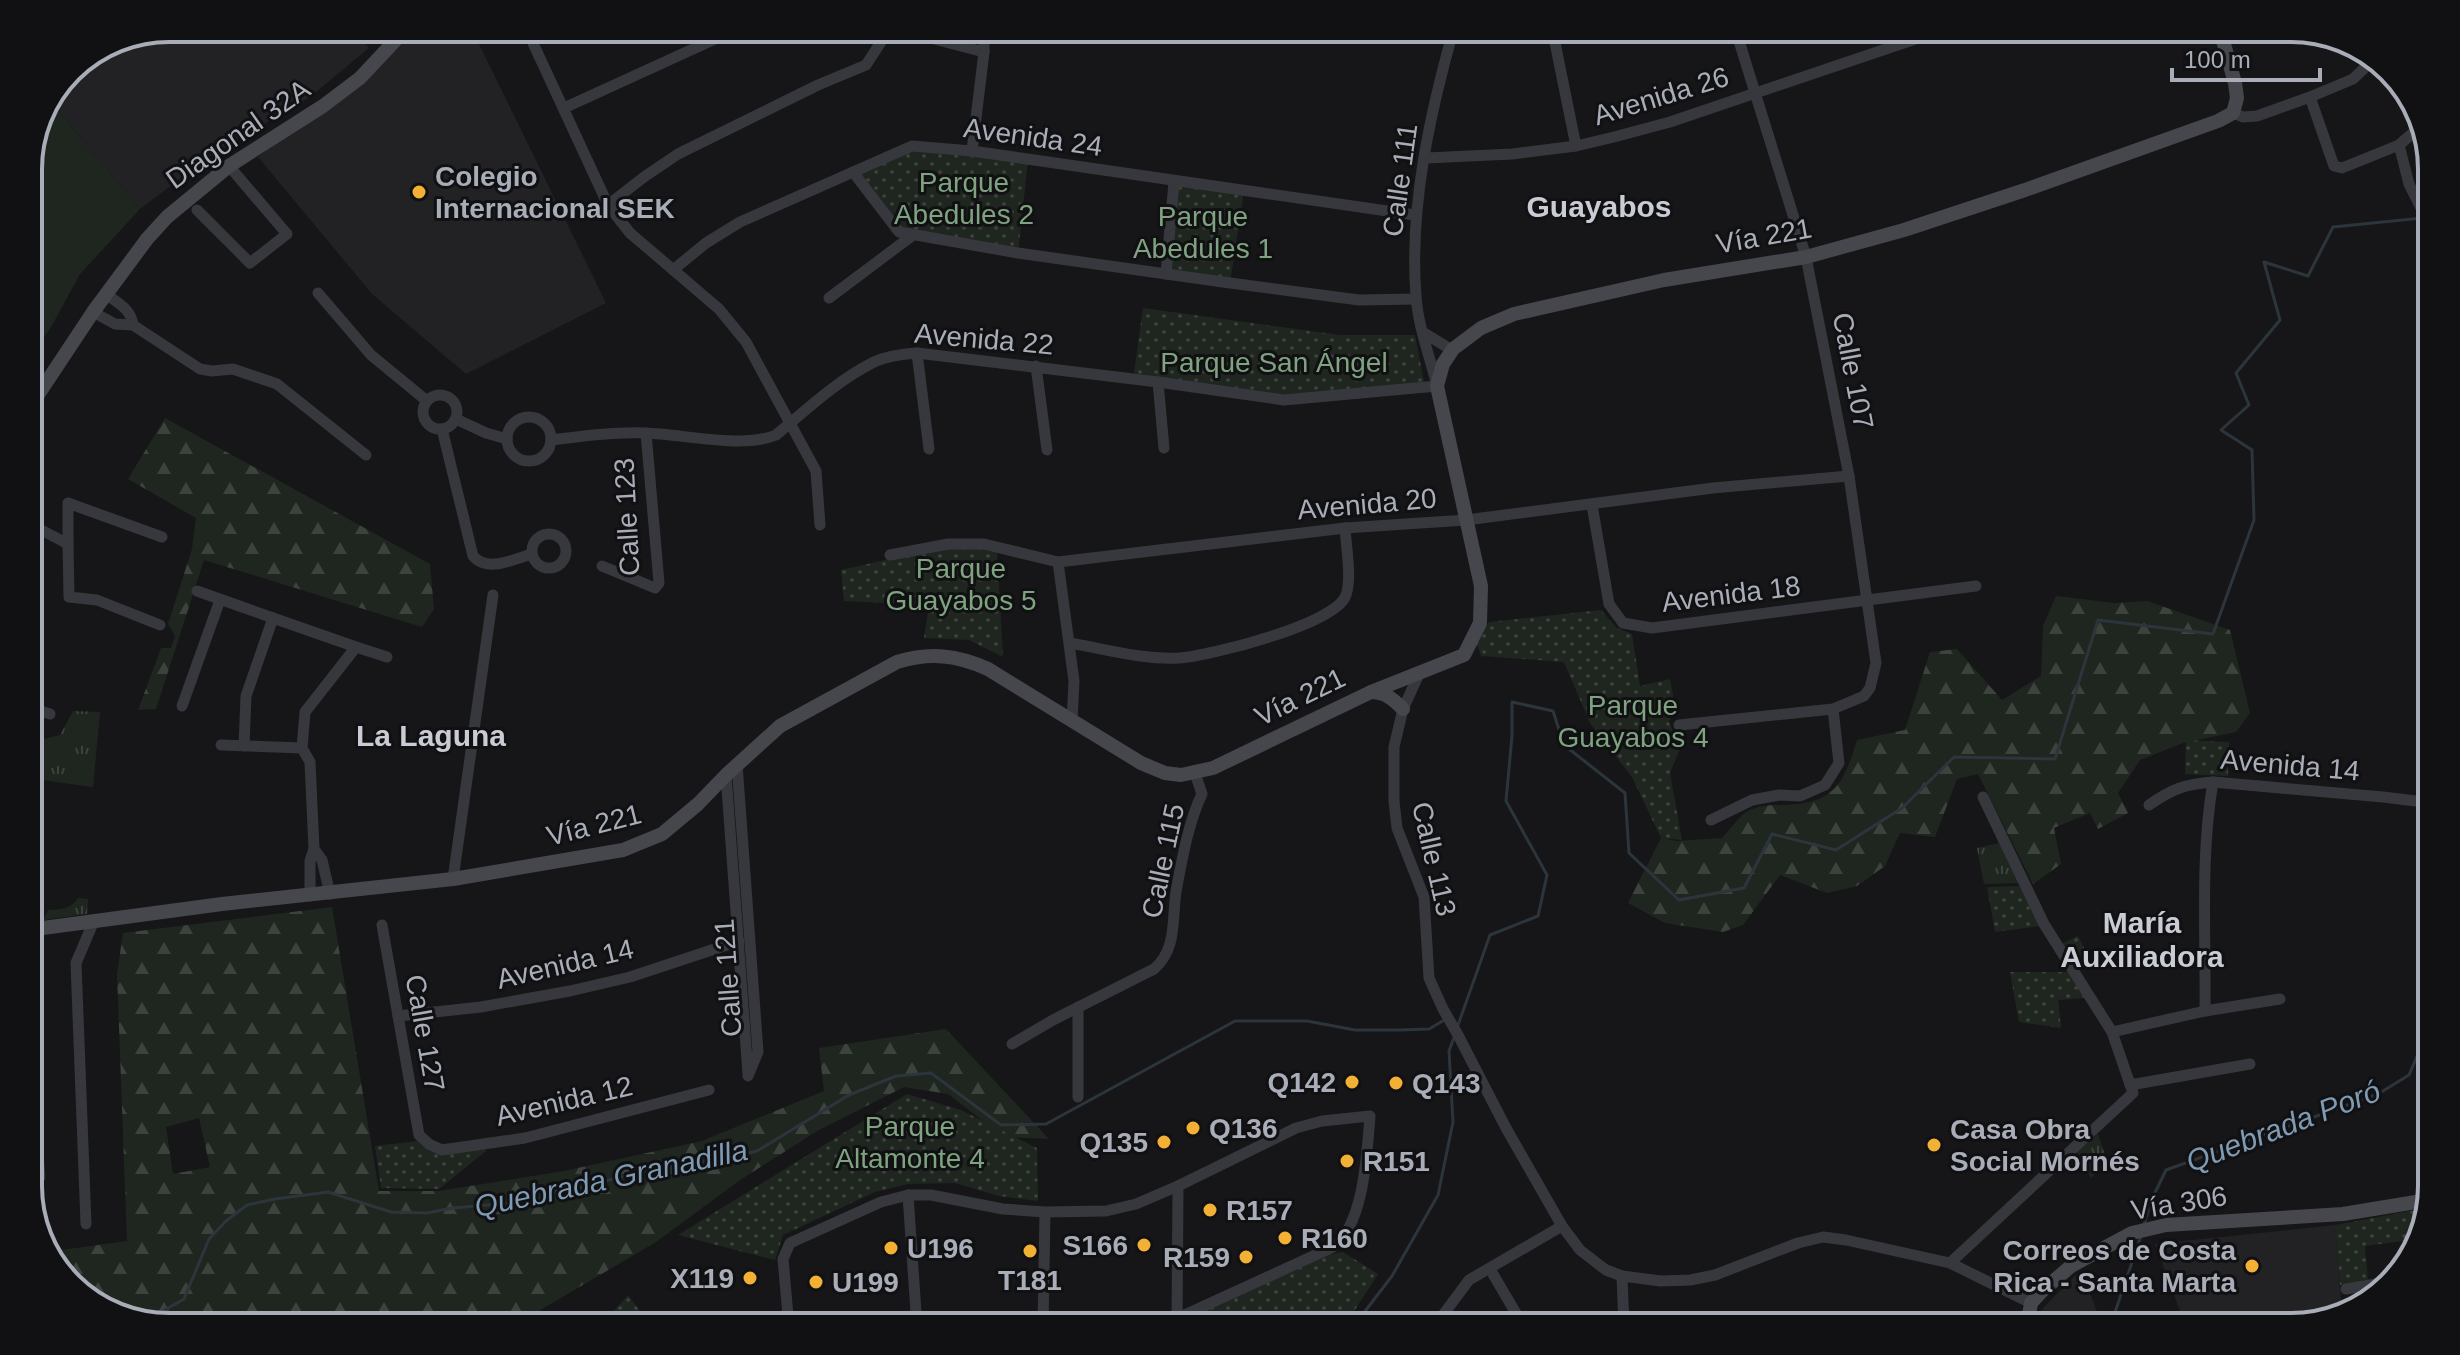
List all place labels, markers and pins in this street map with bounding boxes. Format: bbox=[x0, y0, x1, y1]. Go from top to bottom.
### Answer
place label: Colegio Internacional SEK bbox=[435, 161, 675, 224]
marker: Colegio Internacional SEK bbox=[410, 183, 428, 201]
place label: Q142 bbox=[1268, 1067, 1336, 1098]
place label: Q143 bbox=[1412, 1068, 1481, 1099]
marker: Q142 bbox=[1343, 1073, 1361, 1091]
marker: Q143 bbox=[1387, 1074, 1405, 1092]
place label: Q136 bbox=[1209, 1113, 1278, 1144]
place label: Casa Obra Social Mornés bbox=[1950, 1114, 2140, 1177]
marker: Q136 bbox=[1184, 1119, 1202, 1137]
place label: Q135 bbox=[1080, 1127, 1148, 1158]
marker: Q135 bbox=[1155, 1133, 1173, 1151]
marker: Casa Obra Social Mornés bbox=[1925, 1136, 1943, 1154]
place label: R151 bbox=[1363, 1146, 1430, 1177]
marker: R151 bbox=[1338, 1152, 1356, 1170]
place label: R157 bbox=[1226, 1195, 1293, 1226]
marker: R157 bbox=[1201, 1201, 1219, 1219]
place label: R160 bbox=[1301, 1223, 1368, 1254]
marker: R160 bbox=[1276, 1229, 1294, 1247]
place label: S166 bbox=[1063, 1230, 1128, 1261]
place label: U196 bbox=[907, 1233, 974, 1264]
place label: Correos de Costa Rica - Santa Marta bbox=[1993, 1235, 2236, 1298]
marker: S166 bbox=[1135, 1236, 1153, 1254]
marker: U196 bbox=[882, 1239, 900, 1257]
marker: T181 bbox=[1021, 1242, 1039, 1260]
place label: R159 bbox=[1163, 1242, 1230, 1273]
marker: R159 bbox=[1237, 1248, 1255, 1266]
marker: Correos de Costa Rica - Santa Marta bbox=[2243, 1257, 2261, 1275]
place label: X119 bbox=[670, 1263, 734, 1294]
place label: T181 bbox=[998, 1265, 1062, 1296]
place label: U199 bbox=[832, 1267, 899, 1298]
marker: X119 bbox=[741, 1269, 759, 1287]
marker: U199 bbox=[807, 1273, 825, 1291]

